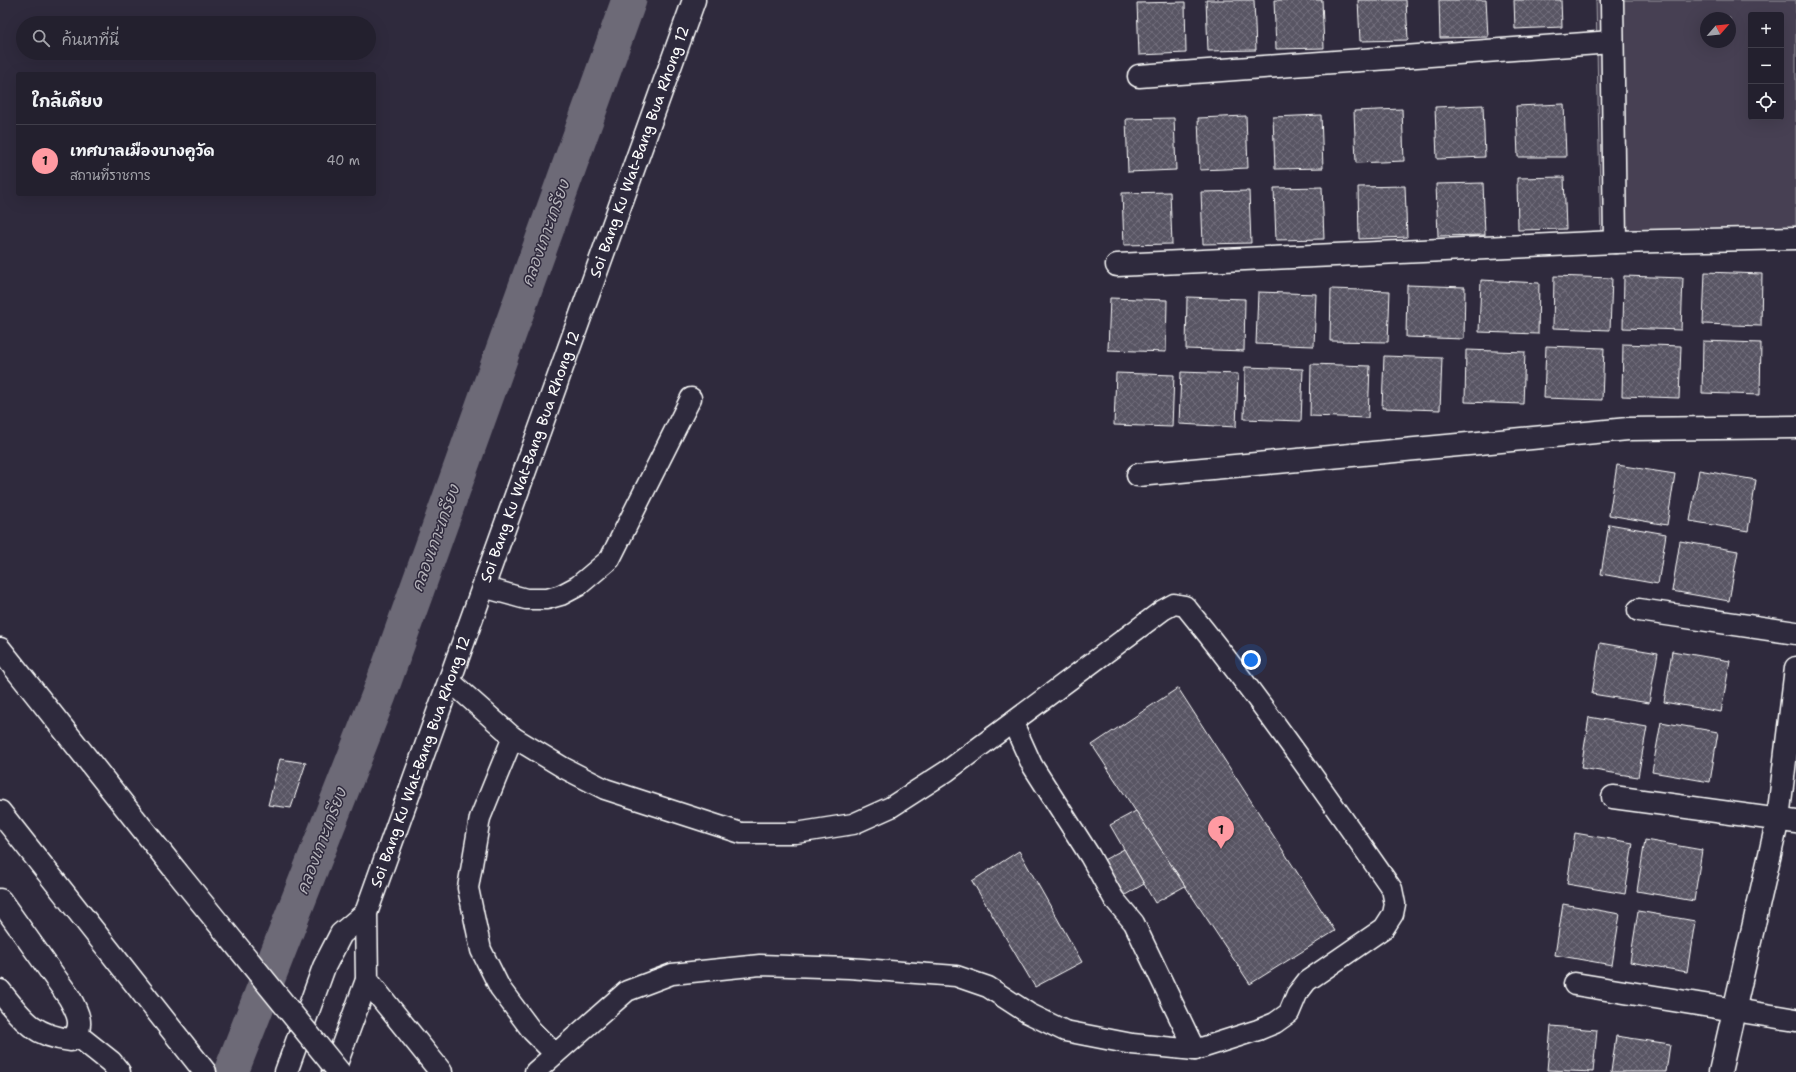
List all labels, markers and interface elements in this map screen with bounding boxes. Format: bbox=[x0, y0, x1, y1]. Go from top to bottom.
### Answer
north arrow bbox=[1700, 12, 1736, 48]
map controls bbox=[1748, 12, 1784, 120]
button: + bbox=[1748, 12, 1784, 48]
search box bbox=[16, 16, 376, 60]
street label: Soi Bang Ku Wat-Bang Bua Rhong 12 bbox=[585, 23, 694, 280]
icon: search bbox=[30, 27, 52, 49]
text: ค้นหาที่นี่ bbox=[62, 30, 119, 50]
button: − bbox=[1748, 48, 1784, 84]
button: locate bbox=[1748, 84, 1784, 120]
text: ใกล้เคียง bbox=[32, 90, 103, 112]
text: เทศบาลเมืองบางคูวัด bbox=[70, 141, 215, 161]
text: 1 bbox=[42, 152, 48, 169]
text: 40 m bbox=[326, 152, 360, 169]
text: สถานที่ราชการ bbox=[70, 167, 151, 184]
water label: คลองเกาะเกรียง bbox=[517, 175, 575, 289]
street label: Soi Bang Ku Wat-Bang Bua Rhong 12 bbox=[476, 328, 584, 585]
water label: คลองเกาะเกรียง bbox=[407, 480, 465, 594]
street label: Soi Bang Ku Wat-Bang Bua Rhong 12 bbox=[366, 633, 475, 890]
your location bbox=[1241, 650, 1261, 670]
water label: คลองเกาะเกรียง bbox=[292, 784, 352, 897]
pin: 1 bbox=[1208, 816, 1234, 849]

